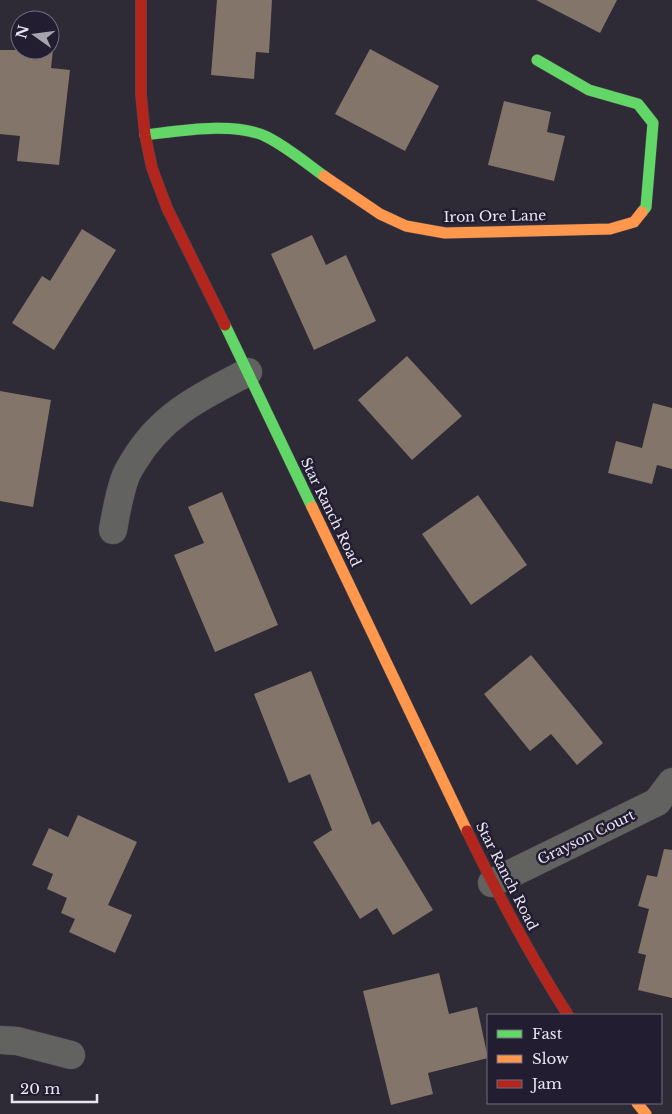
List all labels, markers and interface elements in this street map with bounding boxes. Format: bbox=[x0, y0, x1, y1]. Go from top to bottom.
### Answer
north arrow bbox=[10, 10, 60, 60]
text: N bbox=[12, 23, 33, 40]
street label: Iron Ore Lane bbox=[444, 206, 546, 226]
street label: Star Ranch Road bbox=[297, 454, 365, 570]
street label: Grayson Court bbox=[534, 805, 638, 868]
street label: Star Ranch Road bbox=[472, 819, 542, 934]
legend bbox=[487, 1014, 662, 1104]
text: Fast bbox=[532, 1024, 563, 1043]
text: Slow bbox=[532, 1049, 569, 1068]
scale bar bbox=[12, 1072, 98, 1104]
text: Jam bbox=[530, 1074, 562, 1093]
text: 20 m bbox=[20, 1079, 60, 1098]

